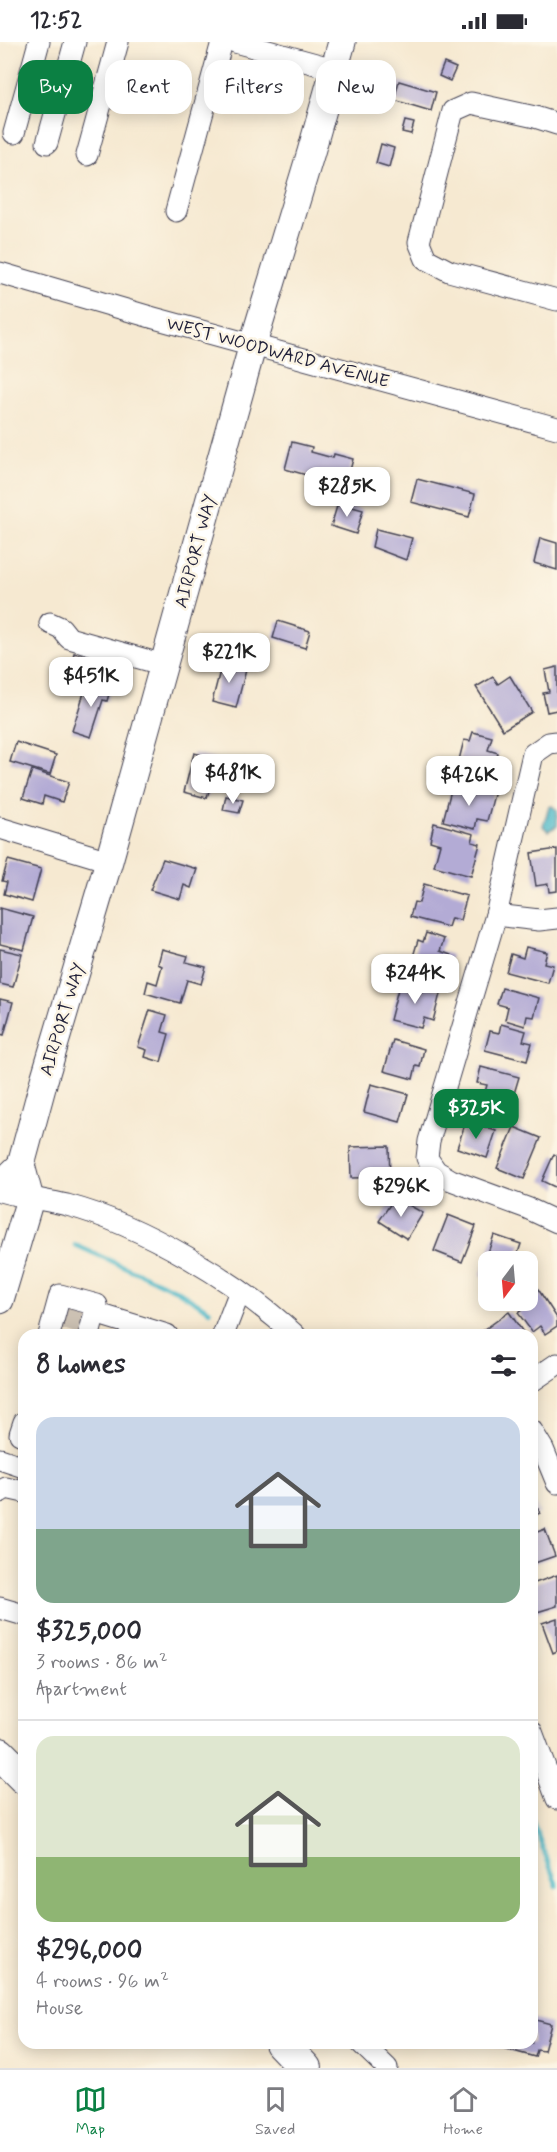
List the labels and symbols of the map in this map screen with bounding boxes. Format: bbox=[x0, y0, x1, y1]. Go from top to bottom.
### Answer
street label: WEST WOODWARD AVENUE bbox=[164, 312, 392, 394]
pin: $285K bbox=[305, 467, 389, 518]
street label: AIRPORT WAY bbox=[169, 492, 223, 611]
pin: $221K bbox=[187, 633, 271, 684]
pin: $451K bbox=[49, 657, 133, 708]
pin: $481K bbox=[191, 754, 275, 805]
pin: $426K bbox=[427, 756, 511, 807]
pin: $244K bbox=[373, 954, 457, 1005]
street label: AIRPORT WAY bbox=[34, 960, 92, 1079]
pin: $325K bbox=[434, 1089, 518, 1140]
pin: $296K bbox=[359, 1167, 443, 1218]
north arrow bbox=[478, 1251, 538, 1311]

